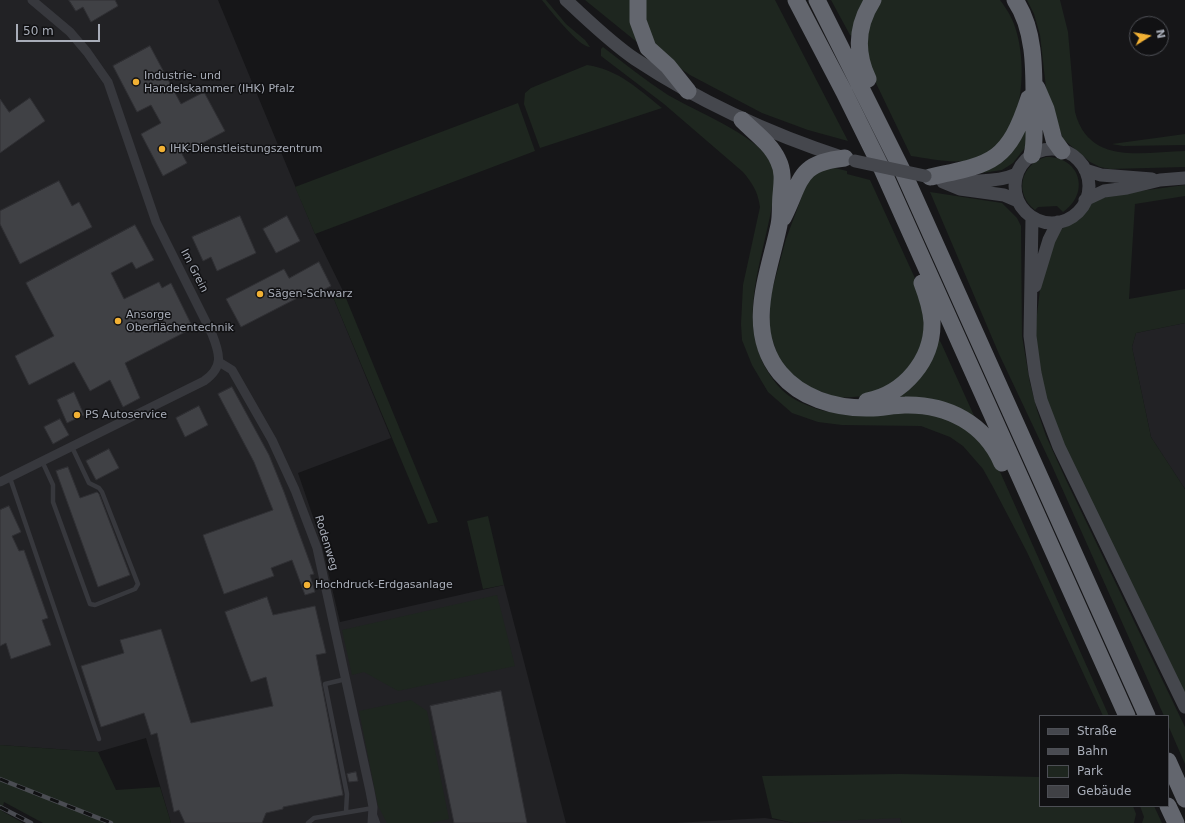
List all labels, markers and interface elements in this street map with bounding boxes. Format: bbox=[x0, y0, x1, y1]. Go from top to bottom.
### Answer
scale bar bbox=[18, 16, 102, 42]
north arrow bbox=[1129, 16, 1169, 56]
text: 50 m bbox=[23, 24, 54, 38]
text: N bbox=[1153, 28, 1168, 40]
place label: Industrie- und Handelskammer (IHK) Pfalz bbox=[144, 69, 295, 95]
marker: Industrie- und Handelskammer (IHK) Pfalz bbox=[131, 77, 141, 87]
place label: IHK-Dienstleistungszentrum bbox=[170, 142, 322, 156]
marker: IHK-Dienstleistungszentrum bbox=[157, 144, 167, 154]
street label: Im Grein bbox=[177, 247, 211, 295]
place label: Sägen-Schwarz bbox=[268, 287, 352, 301]
marker: Sägen-Schwarz bbox=[255, 289, 265, 299]
place label: Ansorge Oberflächentechnik bbox=[126, 308, 234, 334]
marker: Ansorge Oberflächentechnik bbox=[113, 316, 123, 326]
place label: PS Autoservice bbox=[85, 408, 167, 422]
marker: PS Autoservice bbox=[72, 410, 82, 420]
street label: Rodenweg bbox=[311, 514, 341, 572]
place label: Hochdruck-Erdgasanlage bbox=[315, 578, 453, 592]
marker: Hochdruck-Erdgasanlage bbox=[302, 580, 312, 590]
legend bbox=[1039, 715, 1169, 807]
text: Straße bbox=[1077, 724, 1117, 738]
text: Bahn bbox=[1077, 744, 1108, 758]
text: Park bbox=[1077, 764, 1103, 778]
text: Gebäude bbox=[1077, 784, 1131, 798]

